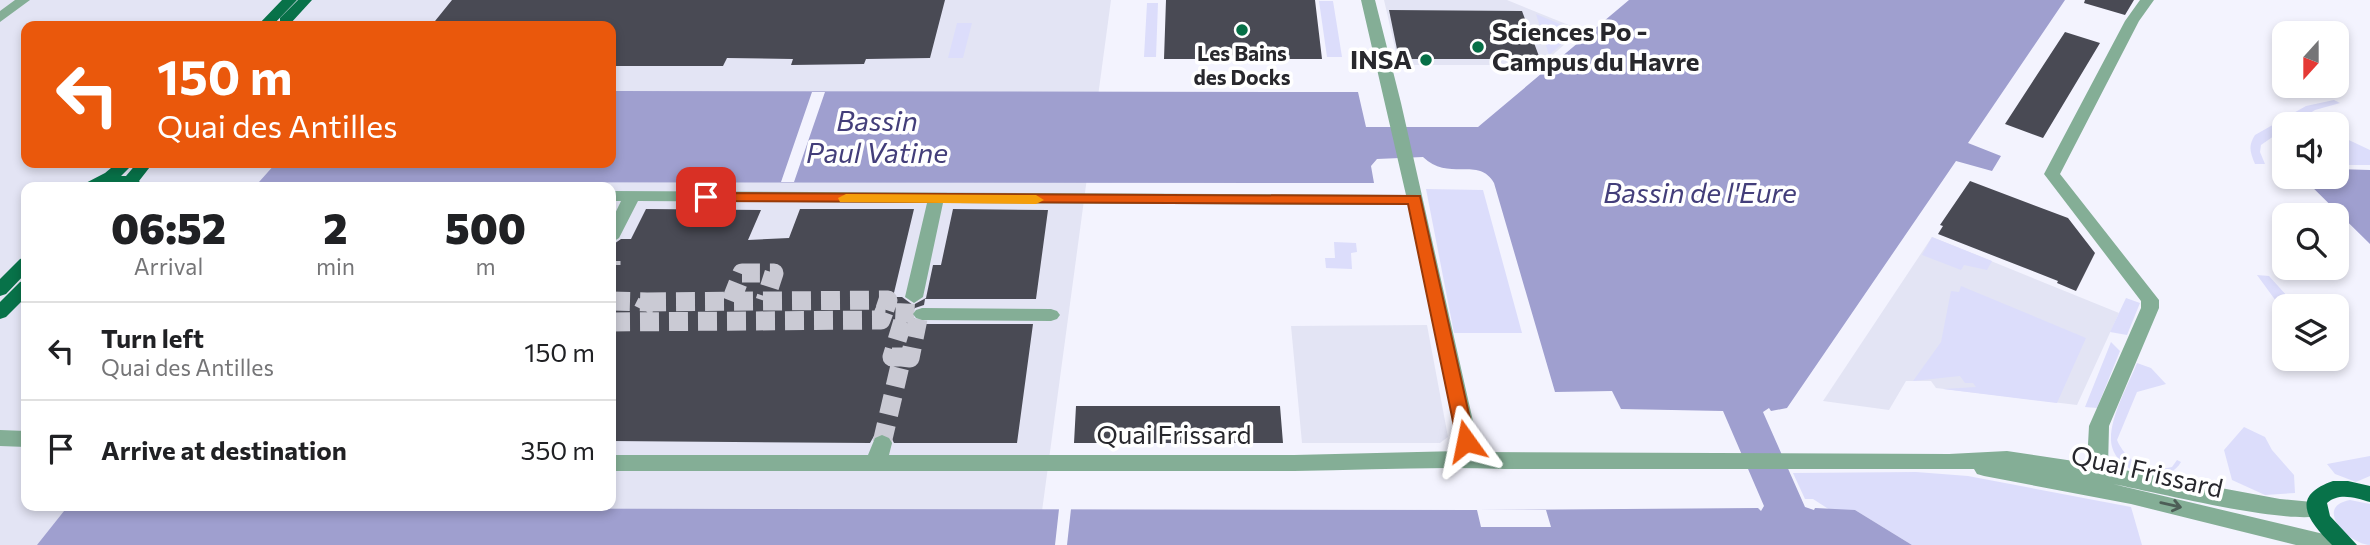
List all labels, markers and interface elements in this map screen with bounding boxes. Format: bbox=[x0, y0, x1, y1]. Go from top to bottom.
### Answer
place label: Sciences Po - Campus du Havre bbox=[1492, 15, 1700, 76]
north arrow bbox=[2272, 21, 2348, 98]
map controls bbox=[2272, 21, 2349, 371]
marker: Les Bains des Docks bbox=[1234, 22, 1250, 38]
marker: Sciences Po - Campus du Havre bbox=[1470, 39, 1486, 55]
place label: Les Bains des Docks bbox=[1193, 40, 1291, 89]
place label: INSA bbox=[1350, 43, 1412, 74]
text: 150 m bbox=[157, 45, 292, 105]
icon: left bbox=[42, 49, 133, 140]
marker: INSA bbox=[1418, 52, 1434, 68]
water label: Bassin Paul Vatine bbox=[806, 103, 948, 169]
text: Quai des Antilles bbox=[157, 105, 398, 145]
button: sound bbox=[2272, 112, 2349, 189]
pin bbox=[676, 167, 736, 227]
water label: Bassin de l'Eure bbox=[1603, 175, 1797, 209]
icon: arrive bbox=[687, 178, 725, 216]
text: 06:52 bbox=[111, 201, 226, 253]
text: 2 bbox=[323, 201, 348, 253]
text: 500 bbox=[445, 201, 526, 253]
button: search bbox=[2272, 203, 2349, 280]
text: Arrival bbox=[134, 252, 203, 280]
text: min bbox=[316, 252, 355, 280]
text: m bbox=[475, 252, 496, 280]
button: layers bbox=[2272, 294, 2349, 371]
text: Turn left bbox=[101, 322, 204, 353]
icon: left bbox=[42, 332, 80, 370]
text: 150 m bbox=[524, 336, 595, 367]
text: Quai des Antilles bbox=[101, 353, 274, 381]
position arrow bbox=[1429, 404, 1503, 478]
street label: Quai Frissard bbox=[1097, 418, 1251, 449]
icon: arrive bbox=[42, 430, 80, 468]
text: Arrive at destination bbox=[101, 434, 347, 465]
text: 350 m bbox=[521, 434, 595, 465]
street label: Quai Frissard bbox=[2068, 438, 2226, 503]
one-way arrow bbox=[2159, 499, 2181, 512]

